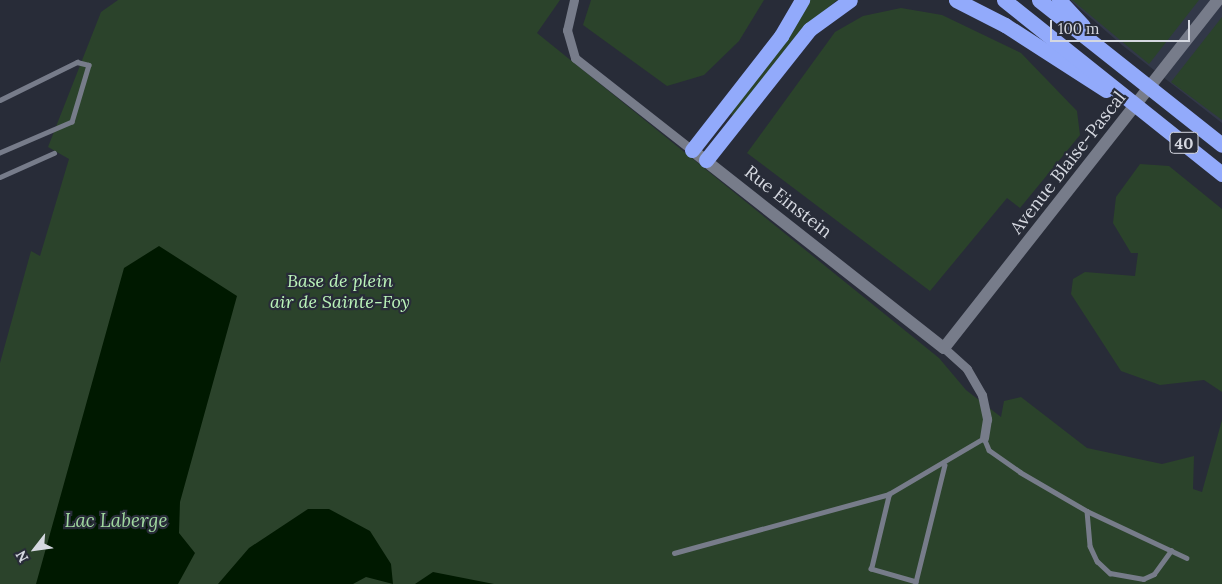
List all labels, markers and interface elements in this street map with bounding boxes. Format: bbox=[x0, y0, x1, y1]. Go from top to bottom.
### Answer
scale bar bbox=[1052, 10, 1192, 42]
text: 100 m bbox=[1058, 19, 1099, 38]
street label: Avenue Blaise-Pascal bbox=[1006, 87, 1130, 239]
road number: 40 bbox=[1169, 130, 1199, 156]
street label: Rue Einstein bbox=[740, 161, 836, 243]
park label: Base de plein air de Sainte-Foy bbox=[270, 271, 410, 314]
water label: Lac Laberge bbox=[64, 510, 168, 532]
north arrow bbox=[10, 524, 60, 574]
text: N bbox=[12, 547, 33, 566]

